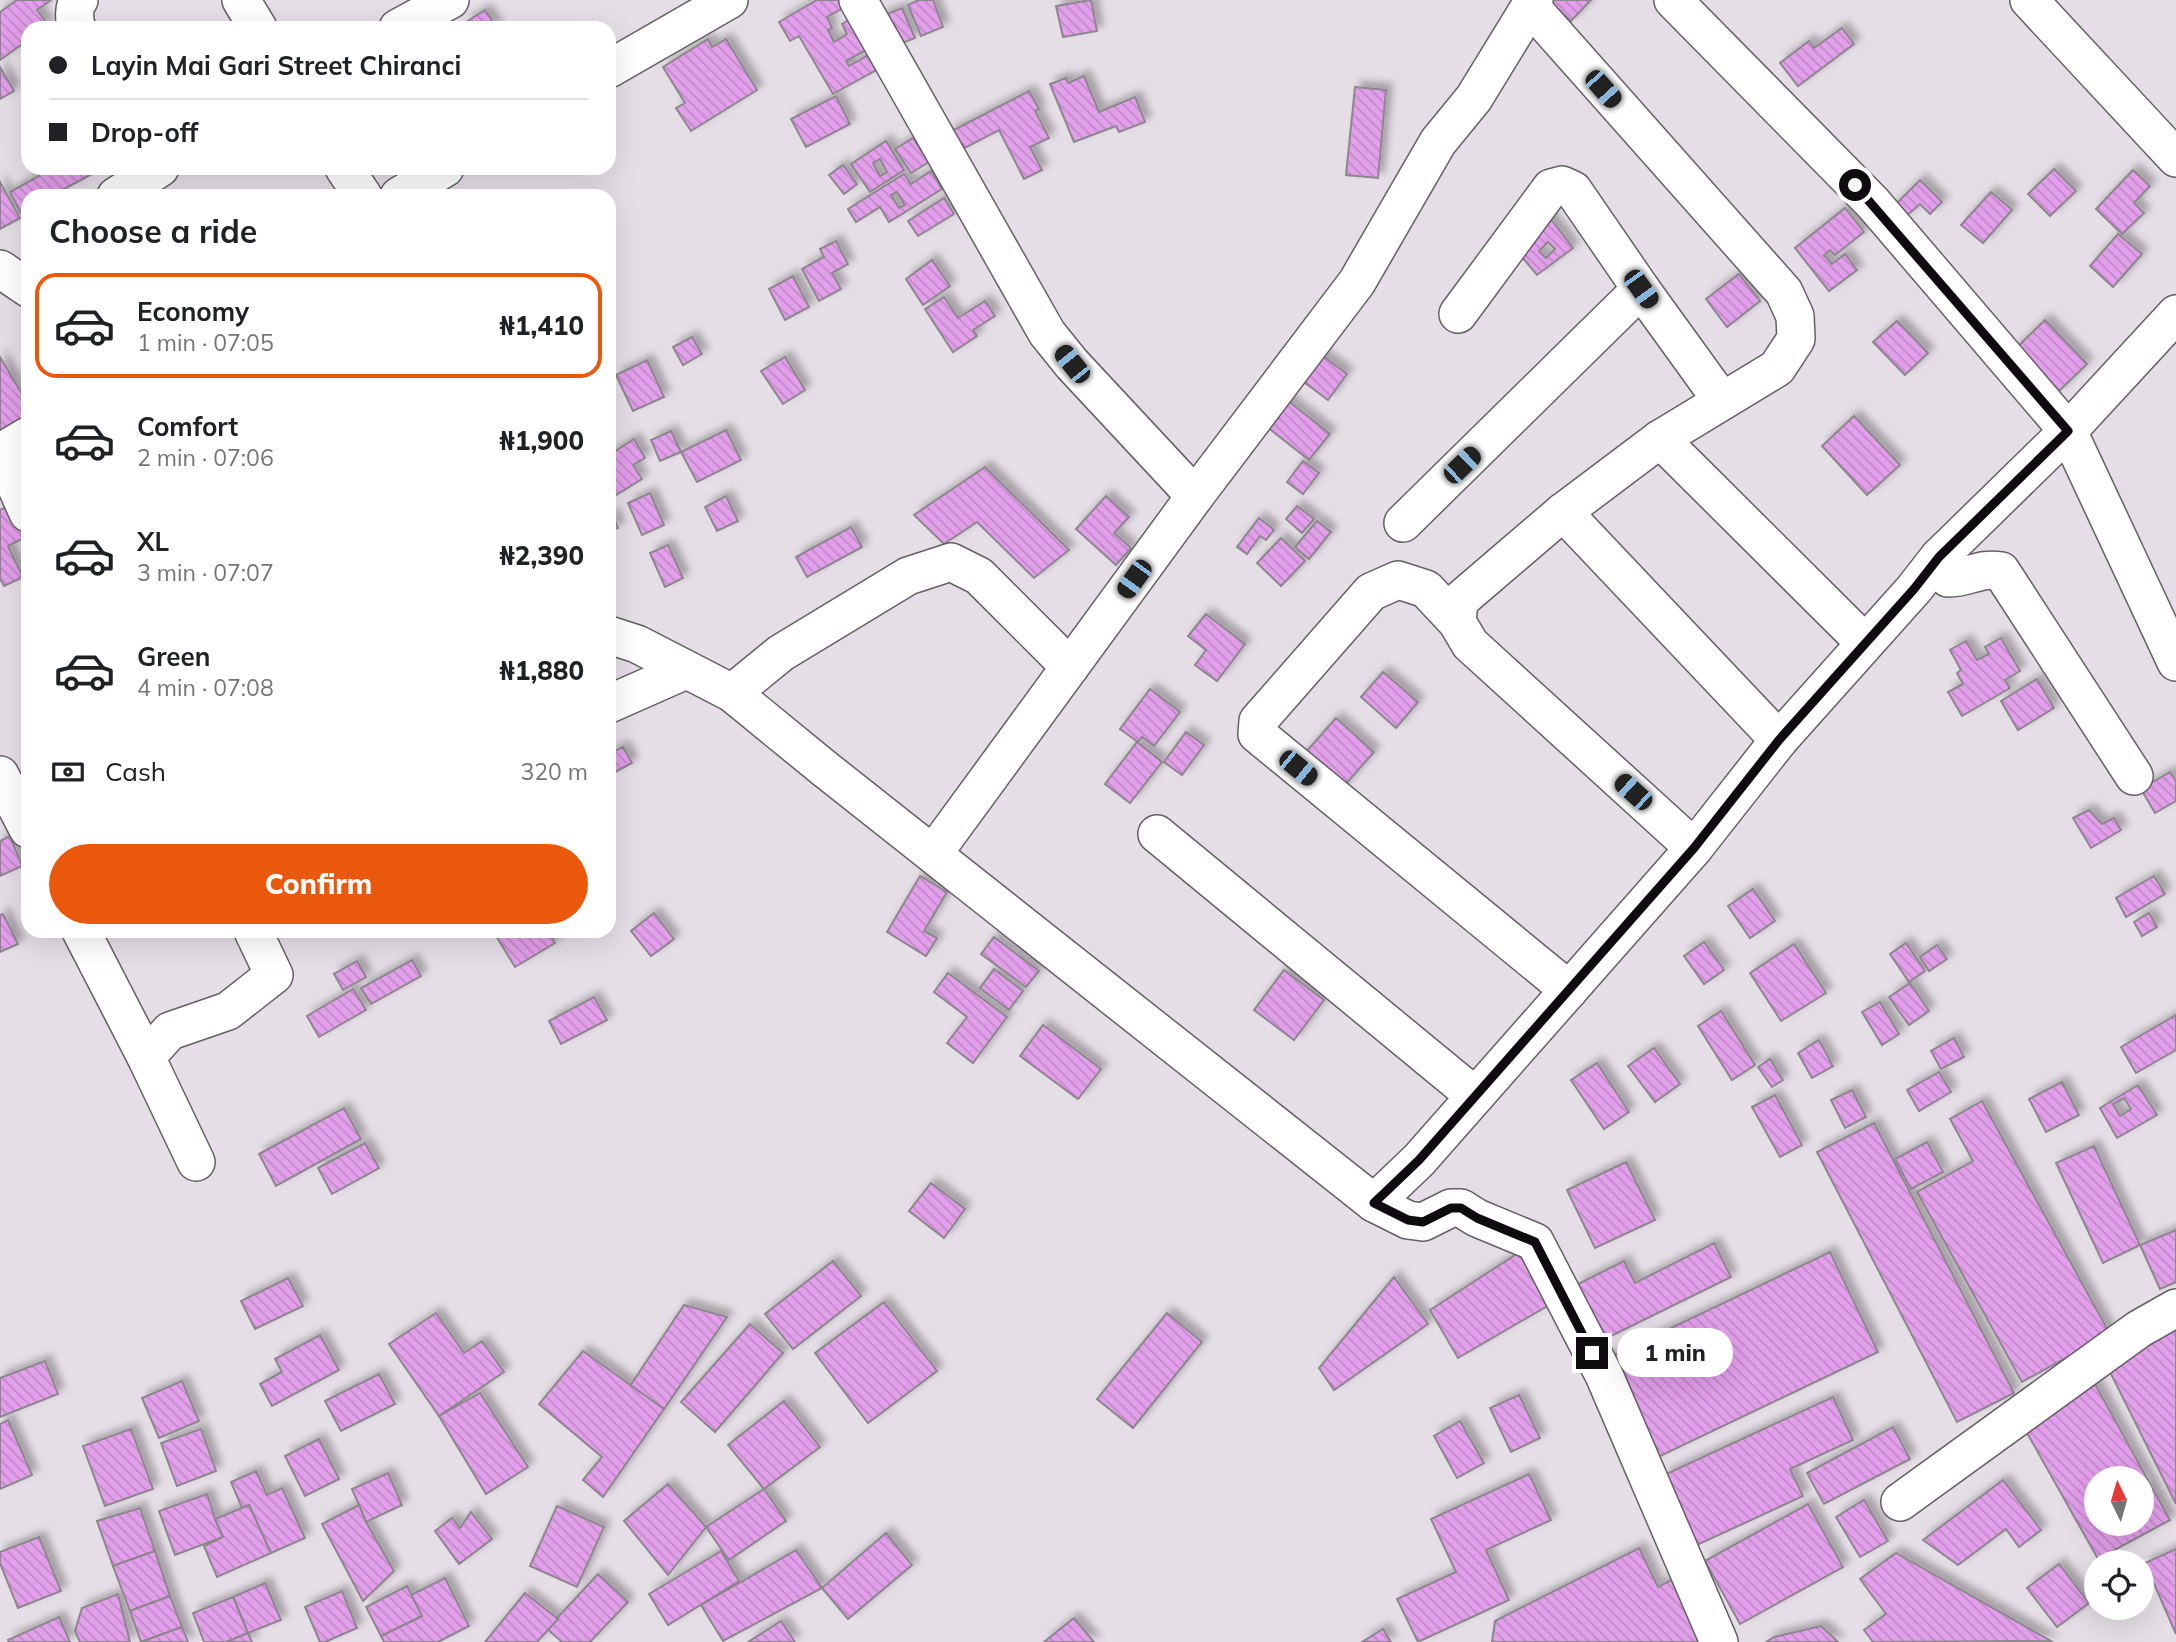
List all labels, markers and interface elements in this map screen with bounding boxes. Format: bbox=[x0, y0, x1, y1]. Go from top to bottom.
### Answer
text: Layin Mai Gari Street Chiranci bbox=[91, 49, 461, 82]
car bbox=[1582, 66, 1625, 112]
text: Drop-off bbox=[91, 116, 198, 149]
route start bbox=[1839, 169, 1871, 201]
text: Choose a ride bbox=[49, 211, 257, 251]
car bbox=[1621, 266, 1662, 312]
icon: car bbox=[53, 294, 116, 357]
text: Economy bbox=[137, 295, 249, 328]
text: ₦1,410 bbox=[499, 309, 584, 342]
text: 1 min · 07:05 bbox=[137, 328, 274, 357]
car bbox=[1051, 341, 1094, 387]
icon: car bbox=[53, 409, 116, 472]
text: Comfort bbox=[137, 410, 238, 443]
text: ₦1,900 bbox=[499, 424, 584, 457]
text: 2 min · 07:06 bbox=[137, 443, 274, 472]
car bbox=[1440, 443, 1485, 487]
icon: car bbox=[53, 524, 116, 587]
text: XL bbox=[137, 525, 169, 558]
text: ₦2,390 bbox=[499, 539, 584, 572]
car bbox=[1114, 556, 1155, 602]
text: 3 min · 07:07 bbox=[137, 558, 274, 587]
icon: car bbox=[53, 639, 116, 702]
text: Green bbox=[137, 640, 210, 673]
text: ₦1,880 bbox=[499, 654, 584, 687]
text: 4 min · 07:08 bbox=[137, 673, 274, 702]
car bbox=[1276, 747, 1321, 789]
icon: cash bbox=[49, 753, 87, 791]
text: Cash bbox=[105, 755, 166, 788]
text: 320 m bbox=[520, 757, 588, 786]
car bbox=[1611, 770, 1656, 814]
button: Confirm bbox=[49, 844, 588, 924]
callout: 1 min bbox=[1616, 1328, 1732, 1378]
route end bbox=[1576, 1337, 1608, 1369]
text: 1 min bbox=[1644, 1338, 1706, 1367]
north arrow bbox=[2084, 1466, 2154, 1536]
map controls bbox=[2084, 1466, 2154, 1620]
button: locate bbox=[2084, 1550, 2154, 1620]

